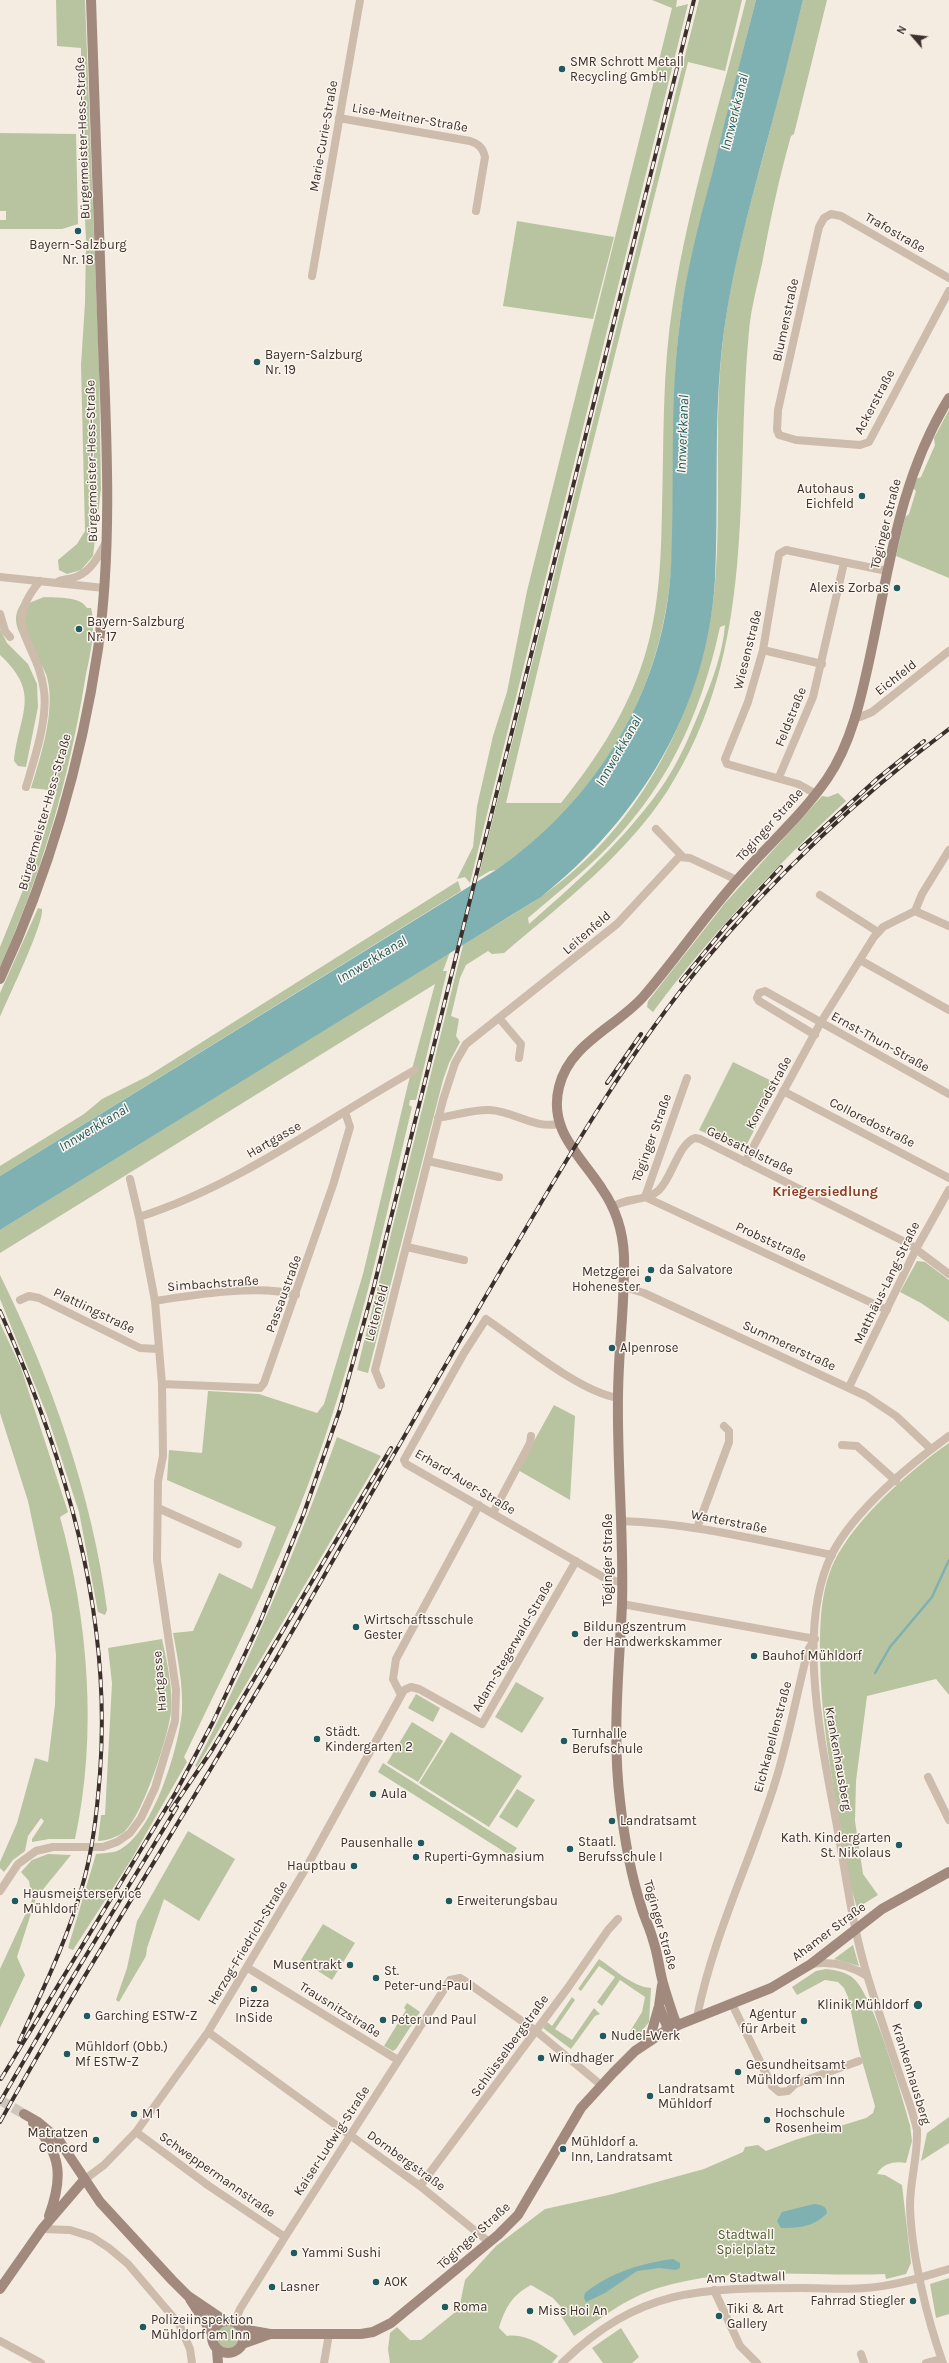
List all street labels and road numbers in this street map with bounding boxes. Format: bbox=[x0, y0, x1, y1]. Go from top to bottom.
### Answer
street label: Bürgermeister-Hess-Straße bbox=[72, 57, 94, 219]
street label: Marie-Curie-Straße bbox=[307, 79, 341, 193]
street label: Lise-Meitner-Straße bbox=[351, 100, 469, 136]
street label: Trafostraße bbox=[862, 209, 928, 257]
street label: Blumenstraße bbox=[770, 277, 802, 363]
street label: Ackerstraße bbox=[851, 367, 899, 437]
street label: Bürgermeister-Hess-Straße bbox=[83, 380, 101, 542]
street label: Töginger Straße bbox=[867, 477, 905, 571]
street label: Wiesenstraße bbox=[731, 608, 765, 692]
street label: Eichfeld bbox=[872, 657, 920, 699]
street label: Feldstraße bbox=[772, 685, 810, 749]
street label: Bürgermeister-Hess-Straße bbox=[15, 732, 75, 892]
street label: Töginger Straße bbox=[733, 785, 807, 865]
street label: Leitenfeld bbox=[560, 908, 614, 958]
street label: Ernst-Thun-Straße bbox=[828, 1009, 932, 1075]
street label: Konradstraße bbox=[743, 1054, 795, 1132]
street label: Töginger Straße bbox=[629, 1092, 675, 1184]
street label: Colloredostraße bbox=[827, 1095, 917, 1151]
street label: Hartgasse bbox=[244, 1118, 304, 1162]
street label: Gebsattelstraße bbox=[704, 1123, 796, 1179]
street label: Probststraße bbox=[733, 1219, 809, 1265]
street label: Matthäus-Lang-Straße bbox=[851, 1219, 923, 1347]
street label: Passaustraße bbox=[263, 1253, 305, 1335]
street label: Simbachstraße bbox=[167, 1273, 259, 1295]
street label: Leitenfeld bbox=[362, 1283, 392, 1343]
street label: Plattlingstraße bbox=[51, 1285, 137, 1337]
street label: Summererstraße bbox=[740, 1318, 838, 1374]
street label: Erhard-Auer-Straße bbox=[412, 1446, 518, 1518]
street label: Warterstraße bbox=[689, 1507, 769, 1537]
street label: Töginger Straße bbox=[600, 1514, 616, 1606]
street label: Adam-Stegerwald-Straße bbox=[469, 1578, 557, 1714]
street label: Hartgasse bbox=[150, 1650, 170, 1712]
street label: Eichkapellenstraße bbox=[751, 1680, 795, 1794]
street label: Krankenhausberg bbox=[821, 1706, 855, 1812]
street label: Herzog-Friedrich-Straße bbox=[205, 1878, 291, 2008]
street label: Töginger Straße bbox=[640, 1878, 680, 1972]
street label: Ahamer Straße bbox=[789, 1899, 869, 1965]
street label: Trausnitzstraße bbox=[296, 1979, 384, 2041]
street label: Schlüsselbergstraße bbox=[468, 1992, 552, 2100]
street label: Krankenhausberg bbox=[888, 2021, 934, 2127]
street label: Kaiser-Ludwig-Straße bbox=[291, 2083, 373, 2199]
street label: Dornbergstraße bbox=[364, 2127, 448, 2195]
street label: Schweppermannstraße bbox=[156, 2129, 278, 2221]
street label: Töginger Straße bbox=[434, 2199, 514, 2273]
street label: Am Stadtwall bbox=[706, 2269, 786, 2287]

